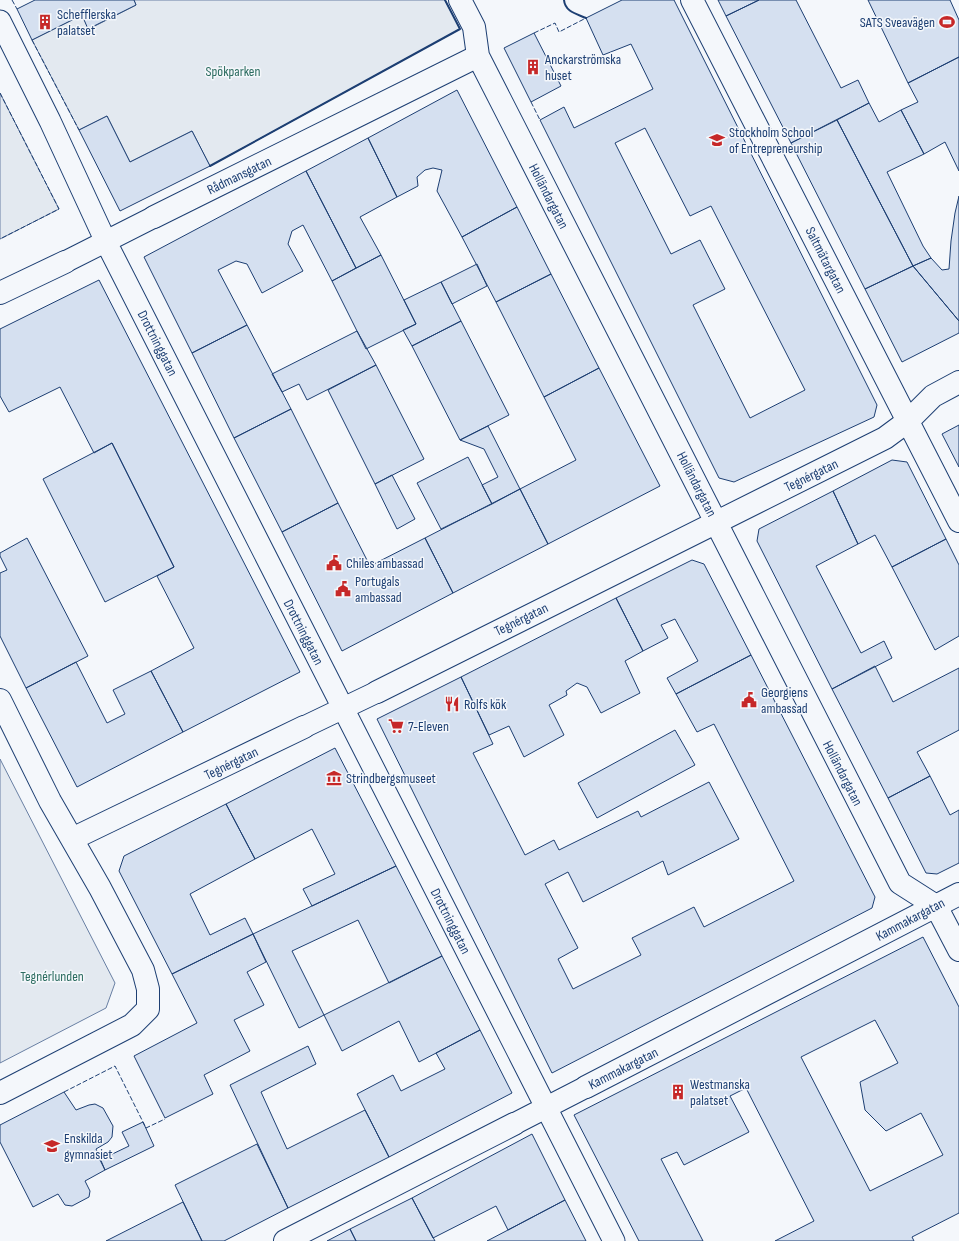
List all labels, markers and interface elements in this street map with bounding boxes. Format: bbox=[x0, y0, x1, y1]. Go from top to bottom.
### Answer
place label: Schefflerska palatset bbox=[57, 6, 116, 39]
building icon: Schefflerska palatset bbox=[36, 13, 54, 31]
sports icon: SATS Sveavägen bbox=[938, 13, 956, 31]
place label: SATS Sveavägen bbox=[860, 14, 935, 31]
place label: Anckarströmska huset bbox=[544, 51, 621, 84]
building icon: Anckarströmska huset bbox=[524, 58, 542, 76]
park label: Spökparken bbox=[206, 63, 260, 80]
place label: Stockholm School of Entrepreneurship bbox=[729, 124, 823, 157]
school or university icon: Stockholm School of Entrepreneurship bbox=[708, 131, 726, 149]
street label: Rådmansgatan bbox=[204, 153, 274, 198]
street label: Holländargatan bbox=[525, 161, 572, 232]
street label: Saltmätargatan bbox=[802, 224, 850, 296]
street label: Drottninggatan bbox=[134, 307, 181, 379]
street label: Holländargatan bbox=[673, 449, 720, 520]
street label: Tegnérgatan bbox=[782, 455, 841, 496]
public building icon: Chiles ambassad bbox=[325, 554, 343, 572]
place label: Chiles ambassad bbox=[346, 555, 424, 572]
place label: Portugals ambassad bbox=[355, 573, 402, 606]
public building icon: Portugals ambassad bbox=[334, 580, 352, 598]
street label: Drottninggatan bbox=[280, 596, 327, 668]
street label: Tegnérgatan bbox=[492, 599, 551, 640]
place label: Georgiens ambassad bbox=[761, 684, 808, 717]
public building icon: Georgiens ambassad bbox=[740, 691, 758, 709]
restaurant icon: Rolfs kök bbox=[443, 695, 461, 713]
place label: Rolfs kök bbox=[464, 696, 507, 713]
supermarket icon: 7-Eleven bbox=[387, 717, 405, 735]
place label: 7-Eleven bbox=[408, 718, 449, 735]
street label: Holländargatan bbox=[819, 738, 866, 809]
street label: Tegnérgatan bbox=[202, 743, 261, 784]
museum icon: Strindbergsmuseet bbox=[325, 769, 343, 787]
place label: Strindbergsmuseet bbox=[346, 770, 436, 787]
street label: Drottninggatan bbox=[427, 885, 474, 957]
street label: Kammakargatan bbox=[873, 894, 948, 945]
park label: Tegnérlunden bbox=[20, 968, 84, 985]
street label: Kammakargatan bbox=[586, 1044, 661, 1093]
place label: Westmanska palatset bbox=[690, 1076, 750, 1109]
building icon: Westmanska palatset bbox=[669, 1083, 687, 1101]
place label: Enskilda gymnasiet bbox=[64, 1130, 113, 1163]
school or university icon: Enskilda gymnasiet bbox=[43, 1137, 61, 1155]

